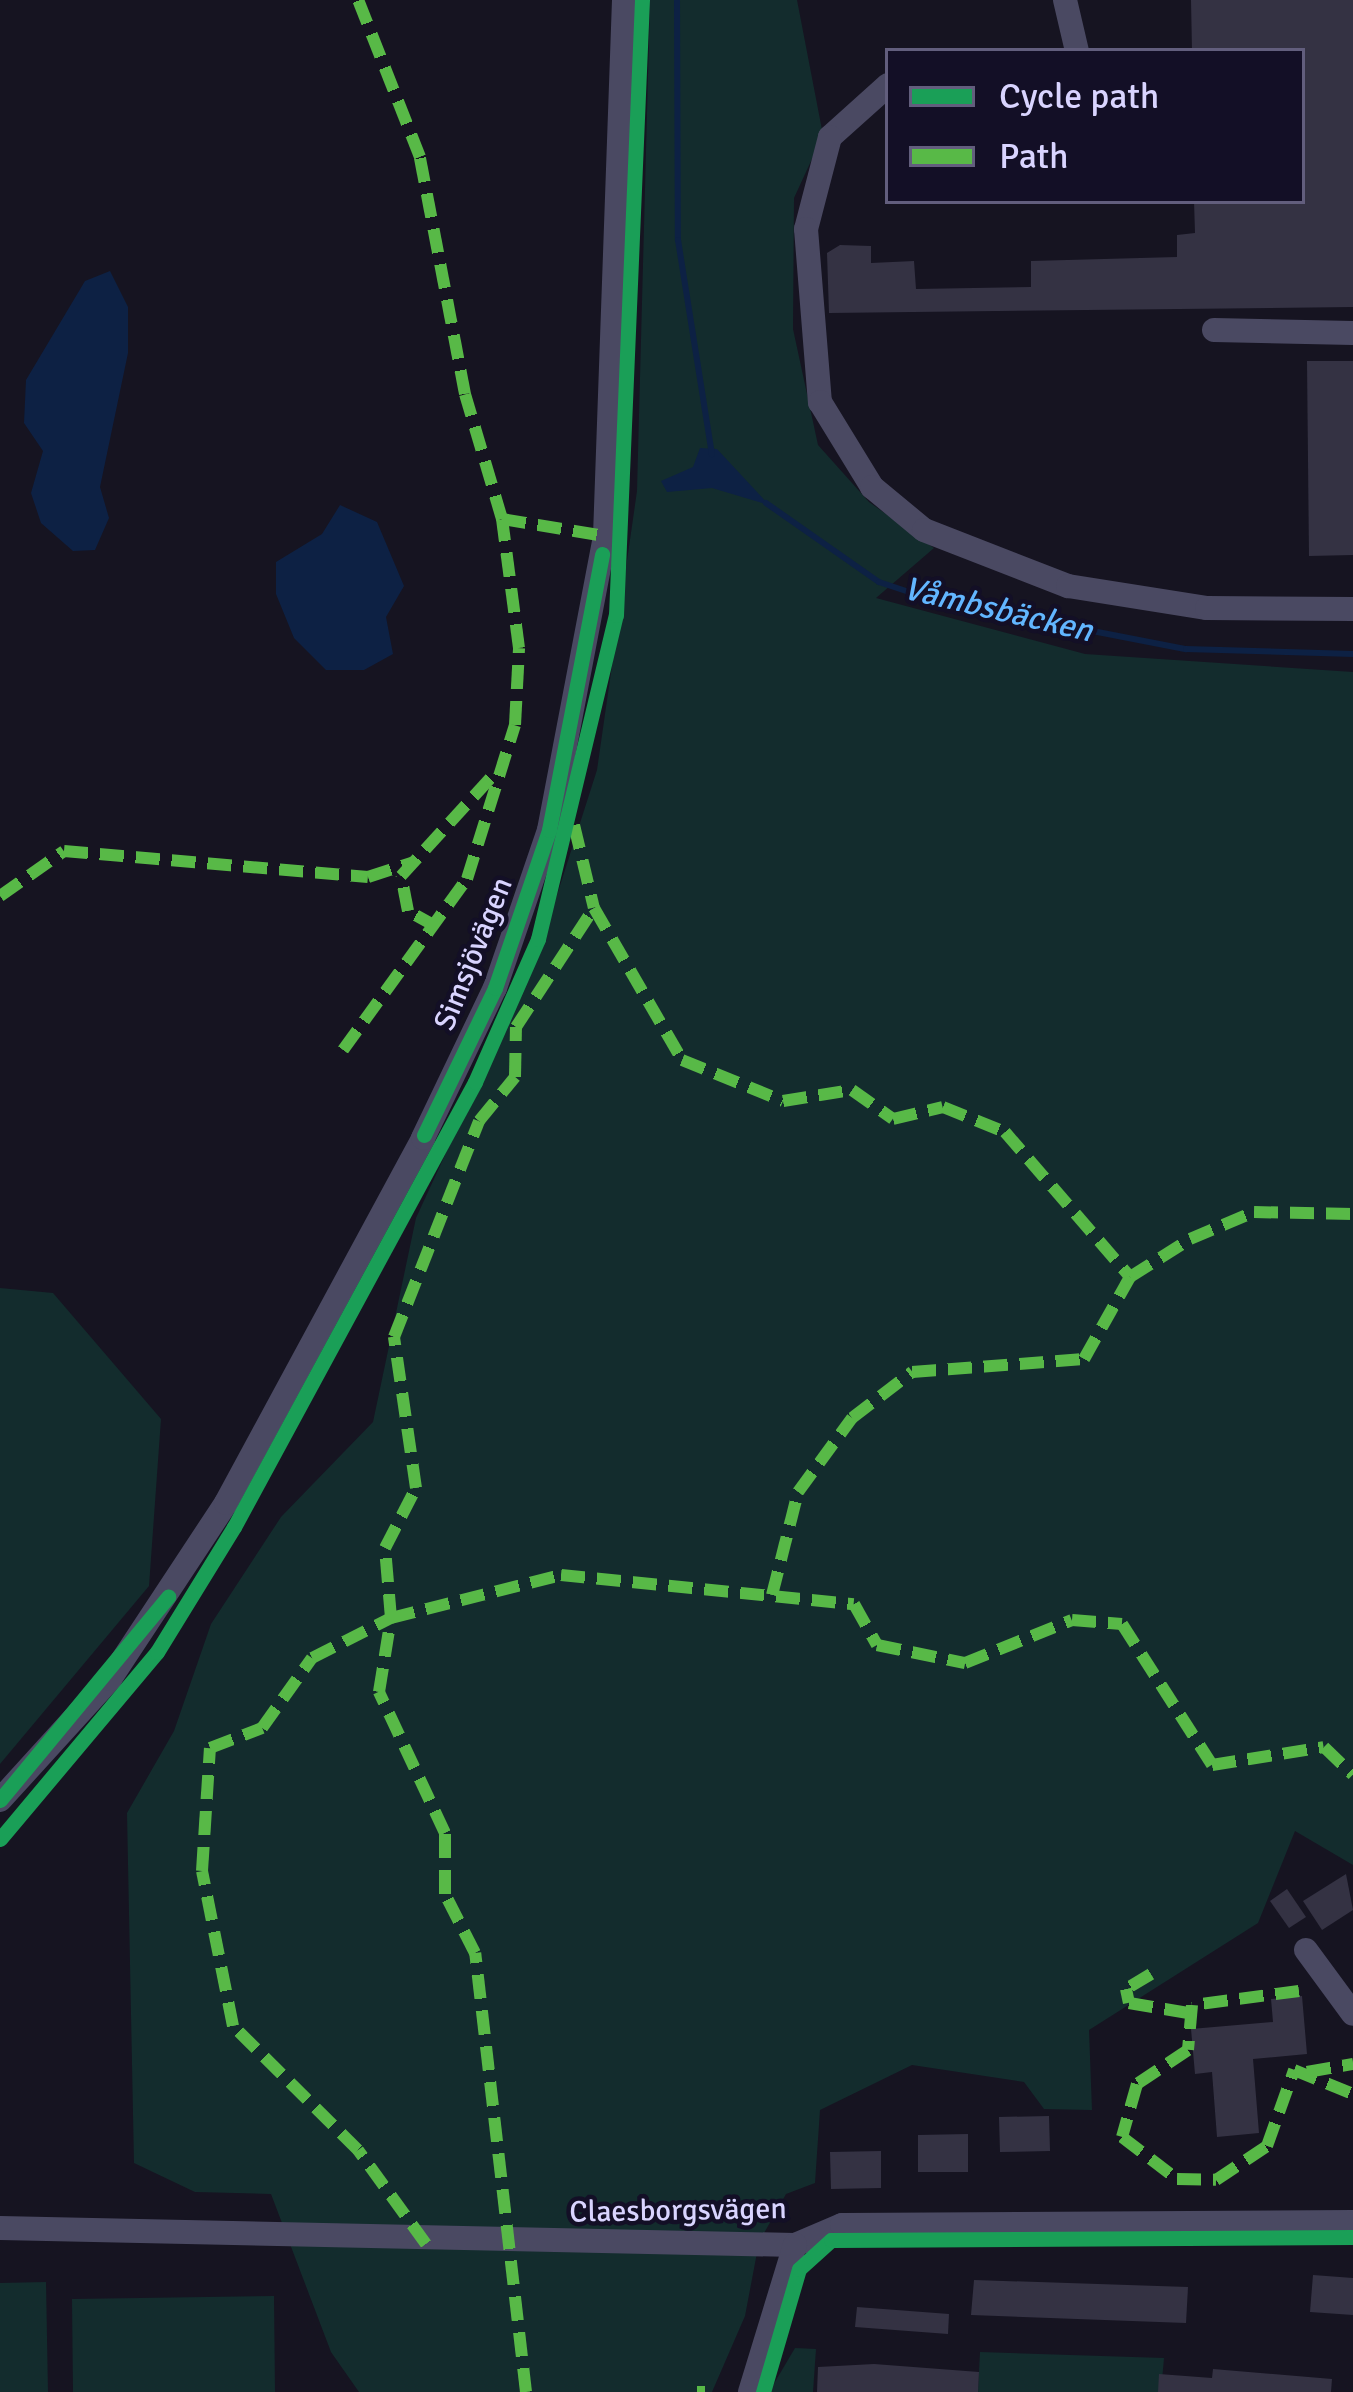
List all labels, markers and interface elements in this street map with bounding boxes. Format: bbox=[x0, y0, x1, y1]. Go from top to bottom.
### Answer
legend bbox=[885, 48, 1305, 204]
text: Cycle path bbox=[999, 74, 1159, 119]
text: Path bbox=[999, 134, 1069, 179]
water label: Våmbsbäcken bbox=[900, 569, 1096, 651]
street label: Simsjövägen bbox=[427, 872, 521, 1036]
street label: Claesborgsvägen bbox=[569, 2191, 787, 2231]

